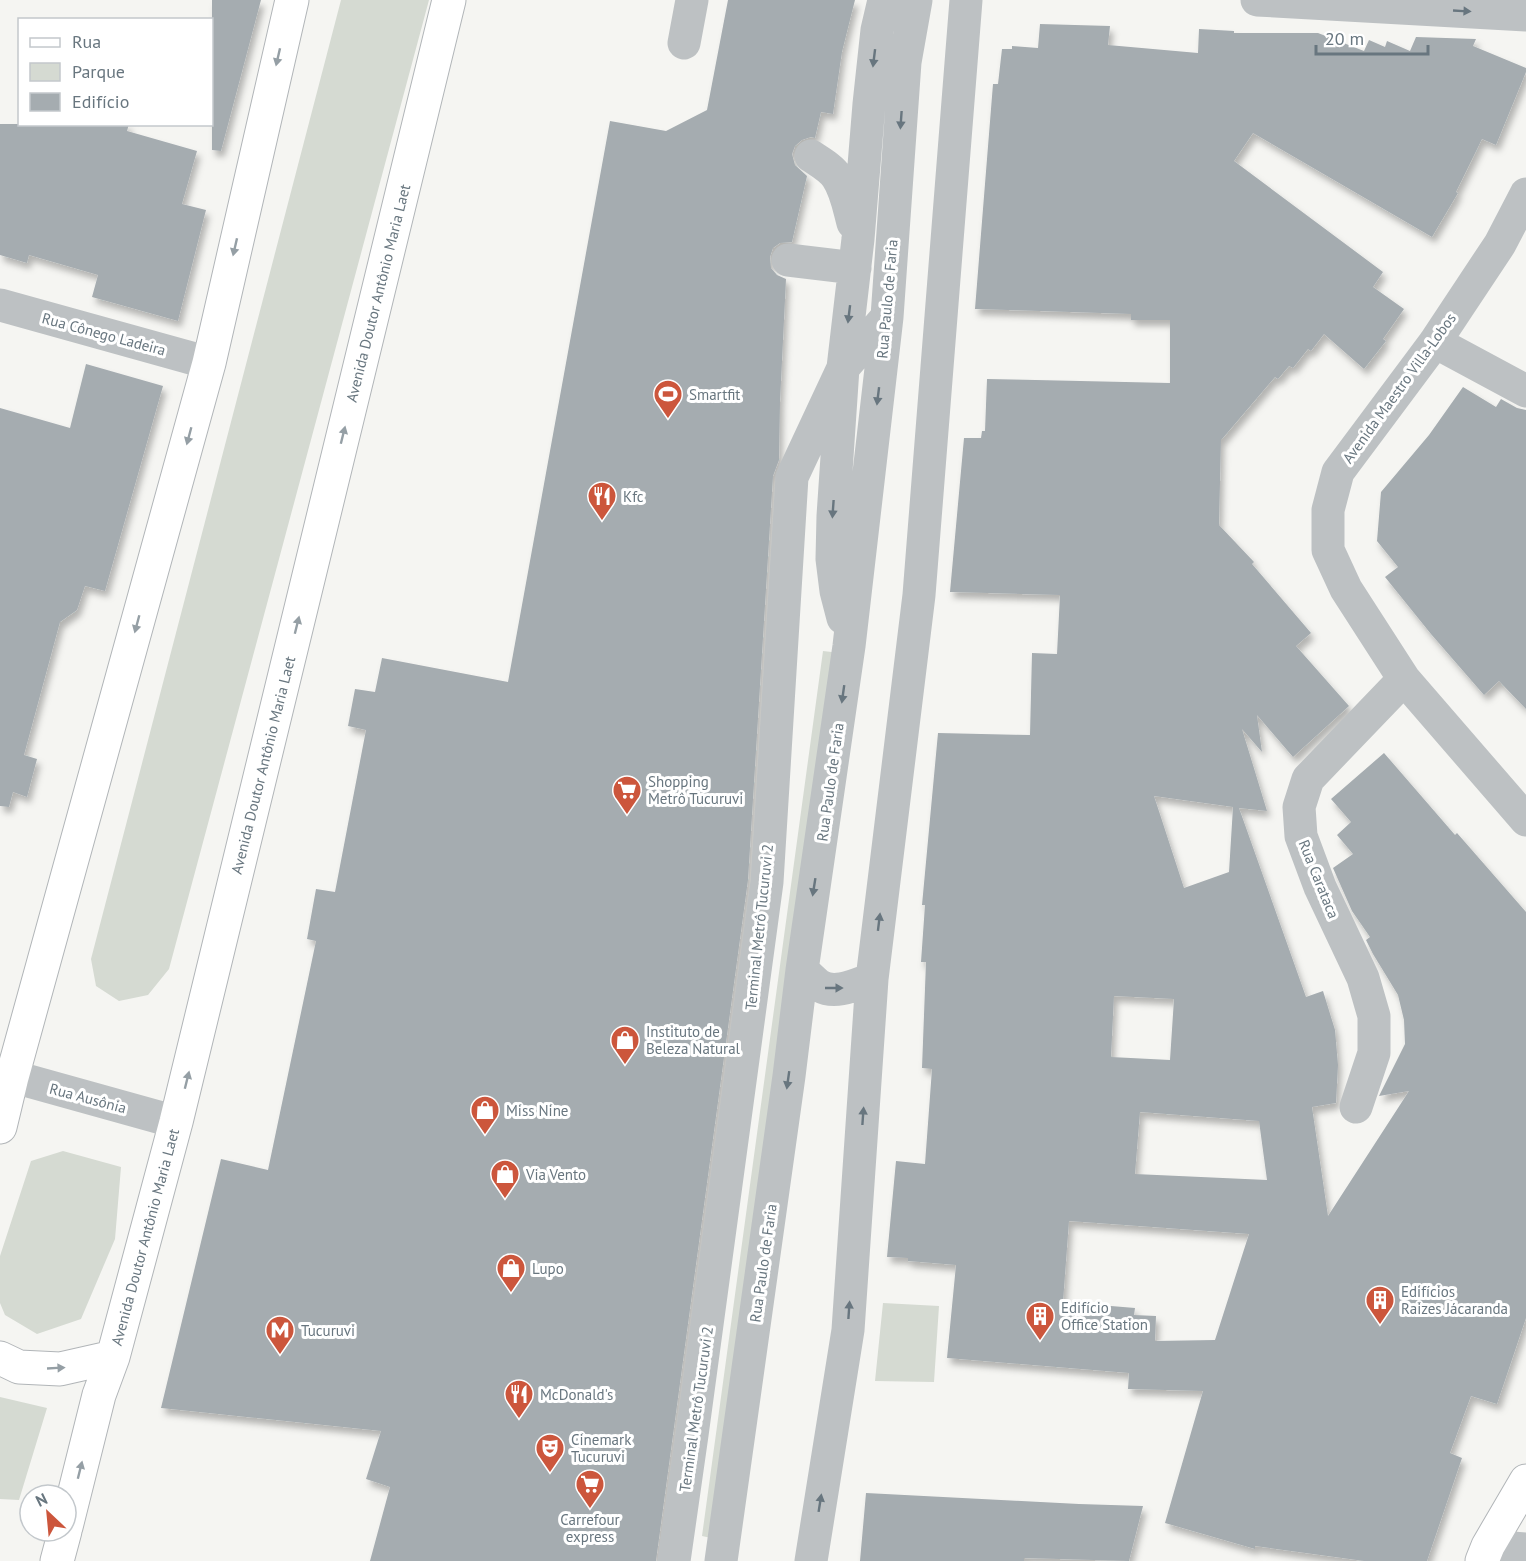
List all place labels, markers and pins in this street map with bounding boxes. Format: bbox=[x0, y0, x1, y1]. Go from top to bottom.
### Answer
sports icon: Smartfit bbox=[652, 378, 684, 420]
place label: Smartfit bbox=[689, 385, 740, 404]
restaurant icon: Kfc bbox=[586, 480, 618, 522]
place label: Kfc bbox=[623, 487, 644, 506]
place label: Shopping Metrô Tucuruvi bbox=[648, 772, 743, 808]
supermarket icon: Shopping Metrô Tucuruvi bbox=[611, 774, 643, 816]
place label: Instituto de Beleza Natural bbox=[646, 1022, 741, 1058]
shop icon: Instituto de Beleza Natural bbox=[609, 1024, 641, 1066]
shop icon: Miss Nine bbox=[469, 1094, 501, 1136]
place label: Miss Nine bbox=[506, 1101, 568, 1120]
shop icon: Via Vento bbox=[489, 1158, 521, 1200]
place label: Via Vento bbox=[525, 1165, 586, 1184]
shop icon: Lupo bbox=[495, 1252, 527, 1294]
place label: Lupo bbox=[532, 1259, 564, 1278]
place label: Edifícios Raizes Jácaranda bbox=[1401, 1282, 1508, 1318]
building icon: Edifícios Raizes Jácaranda bbox=[1364, 1284, 1396, 1326]
place label: Edifício Office Station bbox=[1061, 1298, 1148, 1334]
building icon: Edifício Office Station bbox=[1024, 1300, 1056, 1342]
metro station icon: Tucuruvi bbox=[264, 1314, 296, 1356]
place label: Tucuruvi bbox=[301, 1321, 355, 1340]
restaurant icon: McDonald's bbox=[503, 1378, 535, 1420]
place label: McDonald's bbox=[540, 1385, 613, 1404]
place label: Cinemark Tucuruvi bbox=[571, 1430, 632, 1466]
theatre icon: Cinemark Tucuruvi bbox=[534, 1432, 566, 1474]
supermarket icon: Carrefour express bbox=[574, 1468, 606, 1510]
place label: Carrefour express bbox=[560, 1510, 620, 1546]

